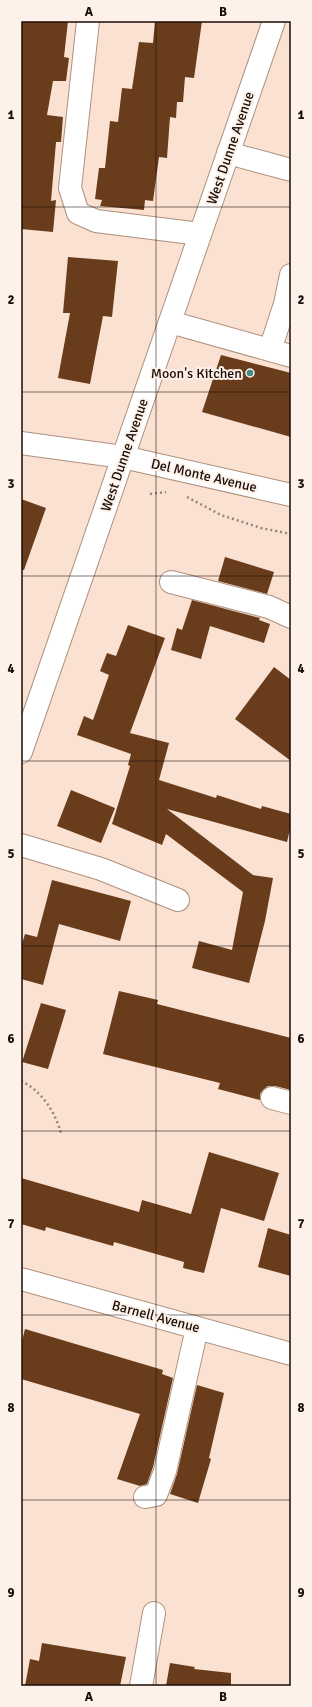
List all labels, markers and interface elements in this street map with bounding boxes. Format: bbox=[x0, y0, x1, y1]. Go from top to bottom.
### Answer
text: A bbox=[85, 4, 94, 20]
text: B bbox=[219, 4, 227, 20]
street label: West Dunne Avenue bbox=[203, 89, 258, 207]
text: 1 bbox=[7, 107, 15, 123]
text: 1 bbox=[297, 107, 305, 123]
text: 2 bbox=[7, 292, 15, 308]
text: 2 bbox=[297, 292, 305, 308]
place label: Moon's Kitchen bbox=[151, 365, 242, 382]
marker: Moon's Kitchen bbox=[245, 368, 255, 378]
street label: West Dunne Avenue bbox=[97, 396, 152, 514]
street label: Del Monte Avenue bbox=[149, 455, 258, 496]
text: 3 bbox=[7, 476, 15, 492]
text: 3 bbox=[297, 476, 305, 492]
text: 4 bbox=[7, 661, 15, 677]
text: 4 bbox=[297, 661, 305, 677]
text: 5 bbox=[7, 846, 15, 862]
text: 5 bbox=[297, 846, 305, 862]
text: 6 bbox=[7, 1031, 15, 1047]
text: 6 bbox=[297, 1031, 305, 1047]
text: 7 bbox=[7, 1216, 15, 1232]
text: 7 bbox=[297, 1216, 305, 1232]
street label: Barnell Avenue bbox=[110, 1297, 202, 1336]
text: 8 bbox=[7, 1400, 15, 1416]
text: 8 bbox=[297, 1400, 305, 1416]
text: 9 bbox=[7, 1585, 15, 1601]
text: 9 bbox=[297, 1585, 305, 1601]
text: A bbox=[85, 1689, 94, 1705]
text: B bbox=[219, 1689, 227, 1705]

